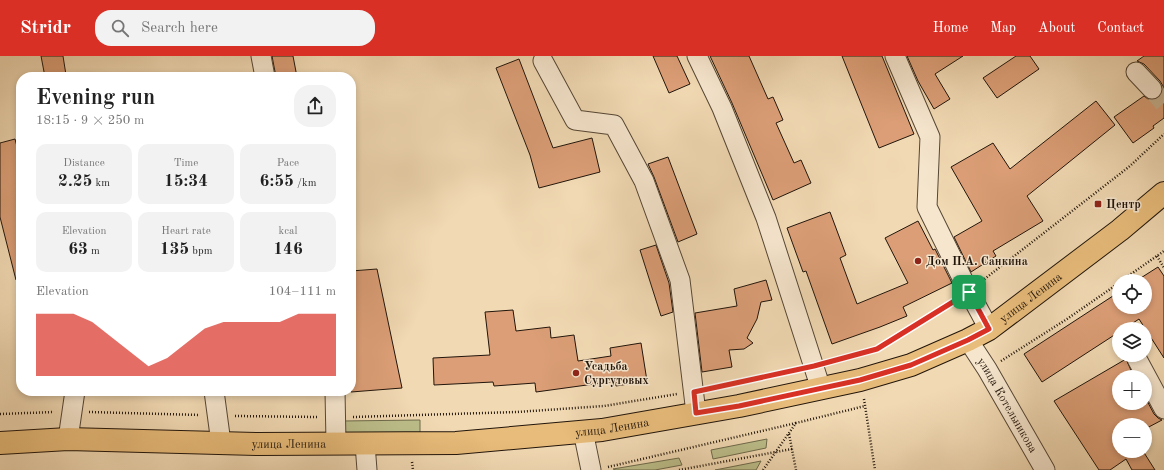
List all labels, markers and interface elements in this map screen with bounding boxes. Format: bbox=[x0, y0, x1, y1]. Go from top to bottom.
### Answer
search box bbox=[95, 10, 375, 46]
icon: search bbox=[109, 17, 131, 39]
text: Stridr bbox=[20, 19, 71, 38]
text: Search here bbox=[141, 21, 218, 36]
text: Home bbox=[933, 21, 968, 35]
text: Map bbox=[990, 21, 1016, 35]
text: About bbox=[1038, 21, 1075, 35]
text: Contact bbox=[1097, 21, 1144, 35]
button: share bbox=[294, 85, 336, 127]
text: Evening run bbox=[36, 87, 155, 109]
text: 18:15 · 9 × 250 m bbox=[36, 114, 144, 127]
text: Distance bbox=[63, 158, 105, 169]
text: Time bbox=[174, 158, 198, 169]
text: Pace bbox=[277, 158, 299, 169]
text: 2.25 bbox=[58, 173, 92, 190]
text: 15:34 bbox=[164, 173, 208, 190]
text: 6:55 bbox=[260, 173, 294, 190]
text: km bbox=[92, 178, 110, 189]
text: /km bbox=[294, 178, 316, 189]
marker: Центр bbox=[1093, 199, 1103, 209]
place label: Центр bbox=[1106, 199, 1141, 211]
text: Elevation bbox=[62, 226, 106, 237]
text: Heart rate bbox=[161, 226, 211, 237]
text: kcal bbox=[279, 226, 297, 237]
text: 63 bbox=[68, 241, 88, 258]
text: 135 bbox=[160, 241, 189, 258]
text: 146 bbox=[273, 241, 303, 258]
text: m bbox=[88, 246, 100, 257]
text: bpm bbox=[189, 246, 212, 257]
marker: Дом П.А. Санкина bbox=[913, 256, 923, 266]
place label: Дом П.А. Санкина bbox=[926, 256, 1028, 268]
street label: улица Ленина bbox=[998, 271, 1065, 326]
map controls bbox=[1112, 274, 1152, 458]
button: locate bbox=[1112, 274, 1152, 314]
pin bbox=[952, 275, 986, 309]
icon: arrive bbox=[958, 281, 980, 303]
text: Elevation bbox=[36, 285, 89, 298]
text: 104–111 m bbox=[269, 285, 336, 298]
button: layers bbox=[1112, 322, 1152, 362]
street label: улица Котельникова bbox=[974, 356, 1039, 455]
place label: Усадьба Сургутовых bbox=[584, 361, 649, 387]
marker: Усадьба Сургутовых bbox=[571, 368, 581, 378]
button: + bbox=[1112, 370, 1152, 410]
street label: улица Ленина bbox=[575, 417, 650, 439]
button: − bbox=[1112, 418, 1152, 458]
street label: улица Ленина bbox=[251, 439, 326, 451]

